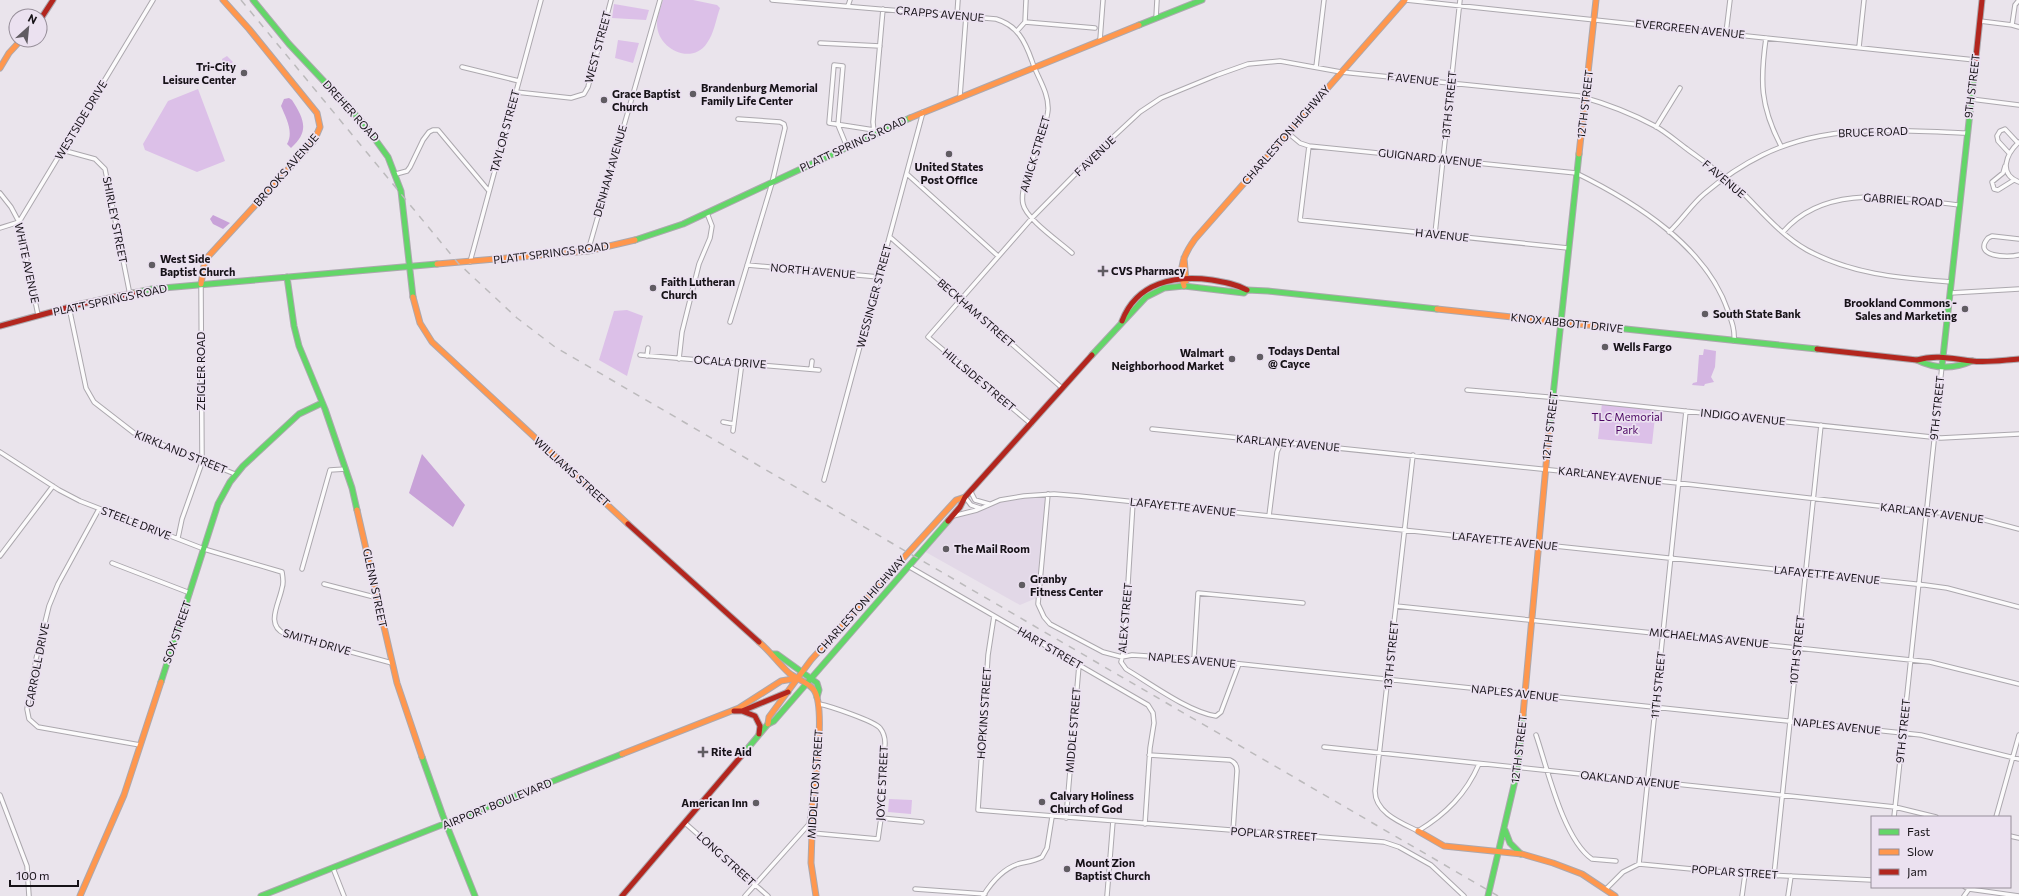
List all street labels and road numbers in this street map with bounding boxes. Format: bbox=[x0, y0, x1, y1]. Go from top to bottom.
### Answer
street label: CRAPPS AVENUE bbox=[895, 3, 985, 24]
street label: WEST STREET bbox=[582, 9, 613, 84]
street label: EVERGREEN AVENUE bbox=[1634, 16, 1746, 41]
street label: 9TH STREET bbox=[1961, 53, 1982, 119]
street label: F AVENUE bbox=[1386, 69, 1440, 88]
street label: 12TH STREET bbox=[1574, 69, 1595, 139]
street label: 13TH STREET bbox=[1438, 70, 1459, 140]
street label: DREHER ROAD bbox=[321, 77, 382, 144]
street label: WESTSIDE DRIVE bbox=[52, 78, 109, 162]
street label: CHARLESTON HIGHWAY bbox=[1239, 82, 1332, 187]
street label: TAYLOR STREET bbox=[487, 88, 522, 174]
street label: PLATT SPRINGS ROAD bbox=[797, 113, 908, 174]
street label: AMICK STREET bbox=[1017, 114, 1052, 194]
street label: DENHAM AVENUE bbox=[590, 123, 629, 218]
street label: BRUCE ROAD bbox=[1838, 124, 1908, 139]
street label: BROOKS AVENUE bbox=[251, 131, 321, 209]
street label: F AVENUE bbox=[1071, 133, 1118, 178]
street label: GUIGNARD AVENUE bbox=[1377, 146, 1483, 169]
street label: F AVENUE bbox=[1700, 157, 1748, 200]
street label: SHIRLEY STREET bbox=[101, 175, 130, 264]
street label: GABRIEL ROAD bbox=[1863, 190, 1943, 209]
street label: WHITE AVENUE bbox=[13, 221, 42, 304]
street label: H AVENUE bbox=[1414, 225, 1470, 244]
street label: PLATT SPRINGS ROAD bbox=[492, 239, 609, 266]
street label: WESSINGER STREET bbox=[853, 243, 894, 349]
street label: NORTH AVENUE bbox=[770, 260, 856, 281]
street label: BECKHAM STREET bbox=[935, 276, 1018, 350]
street label: PLATT SPRINGS ROAD bbox=[52, 281, 168, 318]
street label: KNOX ABBOTT DRIVE bbox=[1510, 310, 1624, 335]
street label: ZEIGLER ROAD bbox=[194, 332, 207, 410]
street label: HILLSIDE STREET bbox=[940, 345, 1018, 414]
street label: OCALA DRIVE bbox=[693, 352, 767, 371]
street label: 9TH STREET bbox=[1927, 375, 1946, 441]
street label: 12TH STREET bbox=[1539, 391, 1560, 461]
street label: INDIGO AVENUE bbox=[1700, 406, 1786, 427]
street label: KIRKLAND STREET bbox=[133, 427, 229, 476]
street label: KARLANEY AVENUE bbox=[1236, 431, 1340, 454]
street label: WILLIAMS STREET bbox=[532, 434, 613, 509]
street label: KARLANEY AVENUE bbox=[1558, 464, 1662, 487]
street label: LAFAYETTE AVENUE bbox=[1129, 494, 1237, 519]
street label: KARLANEY AVENUE bbox=[1880, 500, 1984, 525]
street label: STEELE DRIVE bbox=[99, 503, 173, 542]
street label: LAFAYETTE AVENUE bbox=[1451, 528, 1559, 553]
street label: GLENN STREET bbox=[361, 547, 390, 629]
street label: CHARLESTON HIGHWAY bbox=[813, 553, 908, 657]
street label: LAFAYETTE AVENUE bbox=[1773, 562, 1881, 587]
street label: ALEX STREET bbox=[1115, 582, 1134, 654]
street label: SOX STREET bbox=[160, 599, 193, 665]
street label: 10TH STREET bbox=[1786, 615, 1807, 685]
street label: 13TH STREET bbox=[1380, 620, 1401, 690]
street label: CARROLL DRIVE bbox=[22, 621, 51, 708]
street label: HART STREET bbox=[1015, 624, 1085, 671]
street label: MICHAELMAS AVENUE bbox=[1649, 625, 1770, 650]
street label: SMITH DRIVE bbox=[282, 626, 353, 657]
street label: NAPLES AVENUE bbox=[1148, 649, 1236, 670]
street label: 11TH STREET bbox=[1648, 651, 1668, 719]
street label: HOPKINS STREET bbox=[974, 666, 993, 759]
street label: NAPLES AVENUE bbox=[1471, 681, 1559, 704]
street label: MIDDLE STREET bbox=[1062, 687, 1083, 773]
street label: 9TH STREET bbox=[1893, 698, 1912, 764]
street label: 12TH STREET bbox=[1508, 714, 1529, 784]
street label: NAPLES AVENUE bbox=[1793, 714, 1881, 737]
street label: MIDDLETON STREET bbox=[804, 729, 825, 839]
street label: JOYCE STREET bbox=[873, 745, 891, 821]
street label: OAKLAND AVENUE bbox=[1580, 768, 1680, 791]
street label: AIRPORT BOULEVARD bbox=[440, 776, 553, 831]
street label: POPLAR STREET bbox=[1230, 824, 1318, 843]
street label: LONG STREET bbox=[694, 829, 758, 888]
street label: POPLAR STREET bbox=[1691, 862, 1779, 881]

